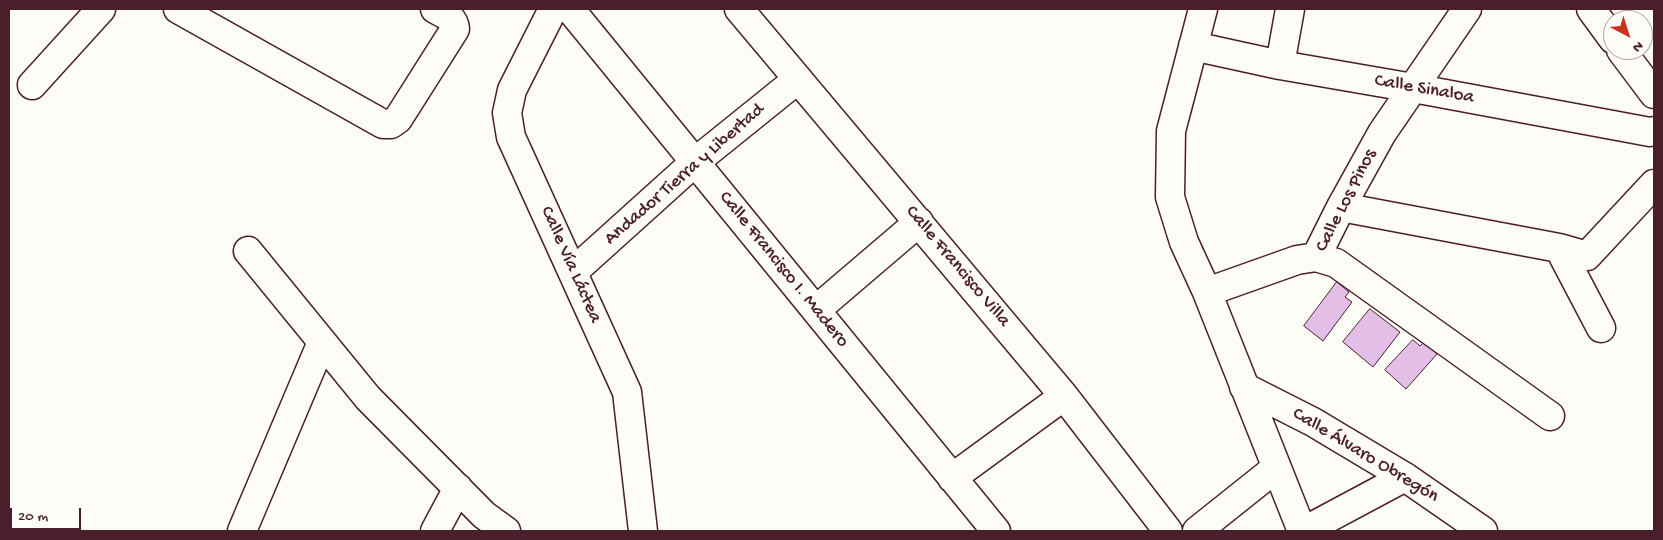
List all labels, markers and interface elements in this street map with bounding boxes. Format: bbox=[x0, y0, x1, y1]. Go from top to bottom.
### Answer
north arrow bbox=[1603, 10, 1653, 60]
text: N bbox=[1628, 37, 1646, 56]
street label: Calle Sinaloa bbox=[1372, 70, 1476, 110]
street label: Andador Tierra y Libertad bbox=[600, 99, 770, 251]
street label: Calle Los Pinos bbox=[1311, 146, 1383, 256]
street label: Calle Francisco I. Madero bbox=[713, 187, 853, 353]
street label: Calle Francisco Villa bbox=[900, 202, 1014, 332]
street label: Calle Vía Láctea bbox=[534, 203, 606, 327]
street label: Calle Álvaro Obregón bbox=[1288, 403, 1442, 509]
scale bar bbox=[12, 498, 84, 530]
text: 20 m bbox=[18, 508, 48, 526]

